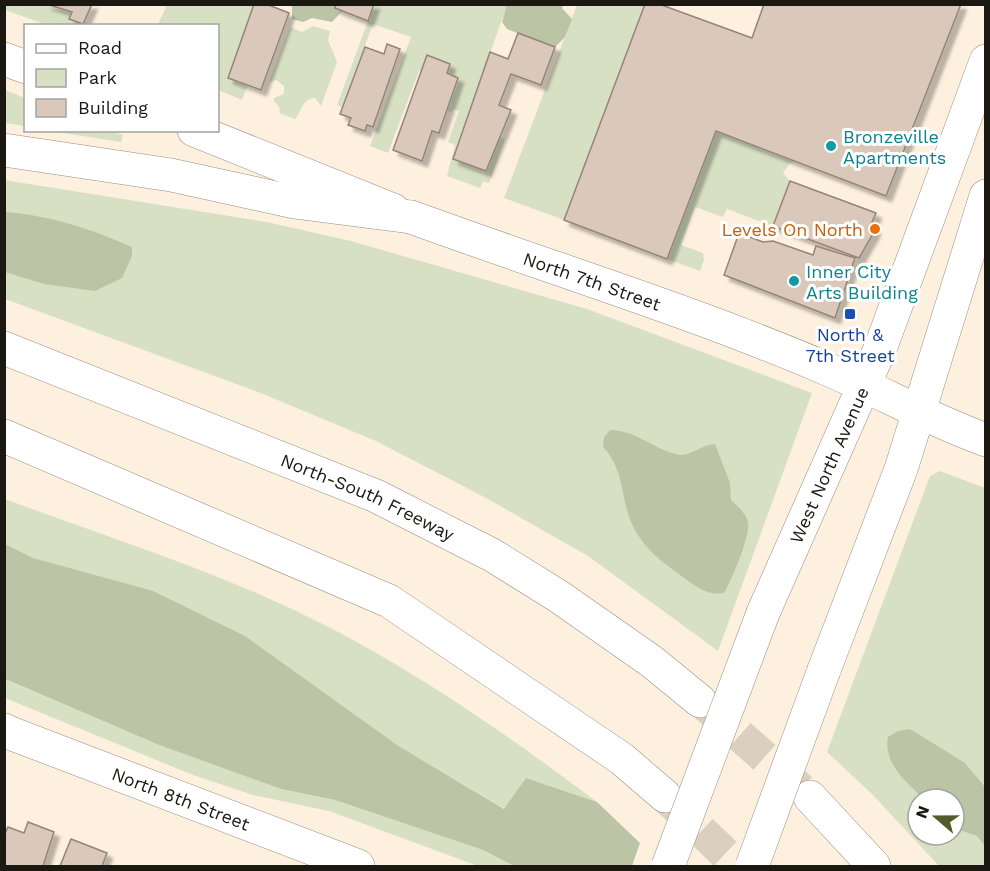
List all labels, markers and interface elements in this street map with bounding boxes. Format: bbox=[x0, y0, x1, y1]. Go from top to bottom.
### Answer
legend bbox=[24, 24, 219, 132]
text: Road bbox=[78, 37, 122, 58]
text: Park bbox=[78, 67, 117, 88]
text: Building bbox=[78, 97, 148, 118]
place label: Bronzeville Apartments bbox=[843, 126, 946, 168]
marker: Bronzeville Apartments bbox=[824, 139, 838, 153]
place label: Levels On North bbox=[721, 219, 863, 240]
marker: Levels On North bbox=[868, 222, 882, 236]
street label: North 7th Street bbox=[521, 247, 664, 314]
place label: Inner City Arts Building bbox=[806, 261, 918, 303]
marker: Inner City Arts Building bbox=[787, 274, 801, 288]
marker: North & 7th Street bbox=[843, 307, 857, 321]
place label: North & 7th Street bbox=[805, 324, 895, 366]
street label: West North Avenue bbox=[785, 383, 872, 546]
street label: North-South Freeway bbox=[278, 449, 459, 545]
street label: North 8th Street bbox=[109, 763, 253, 834]
north arrow bbox=[906, 787, 966, 847]
text: N bbox=[911, 803, 933, 821]

